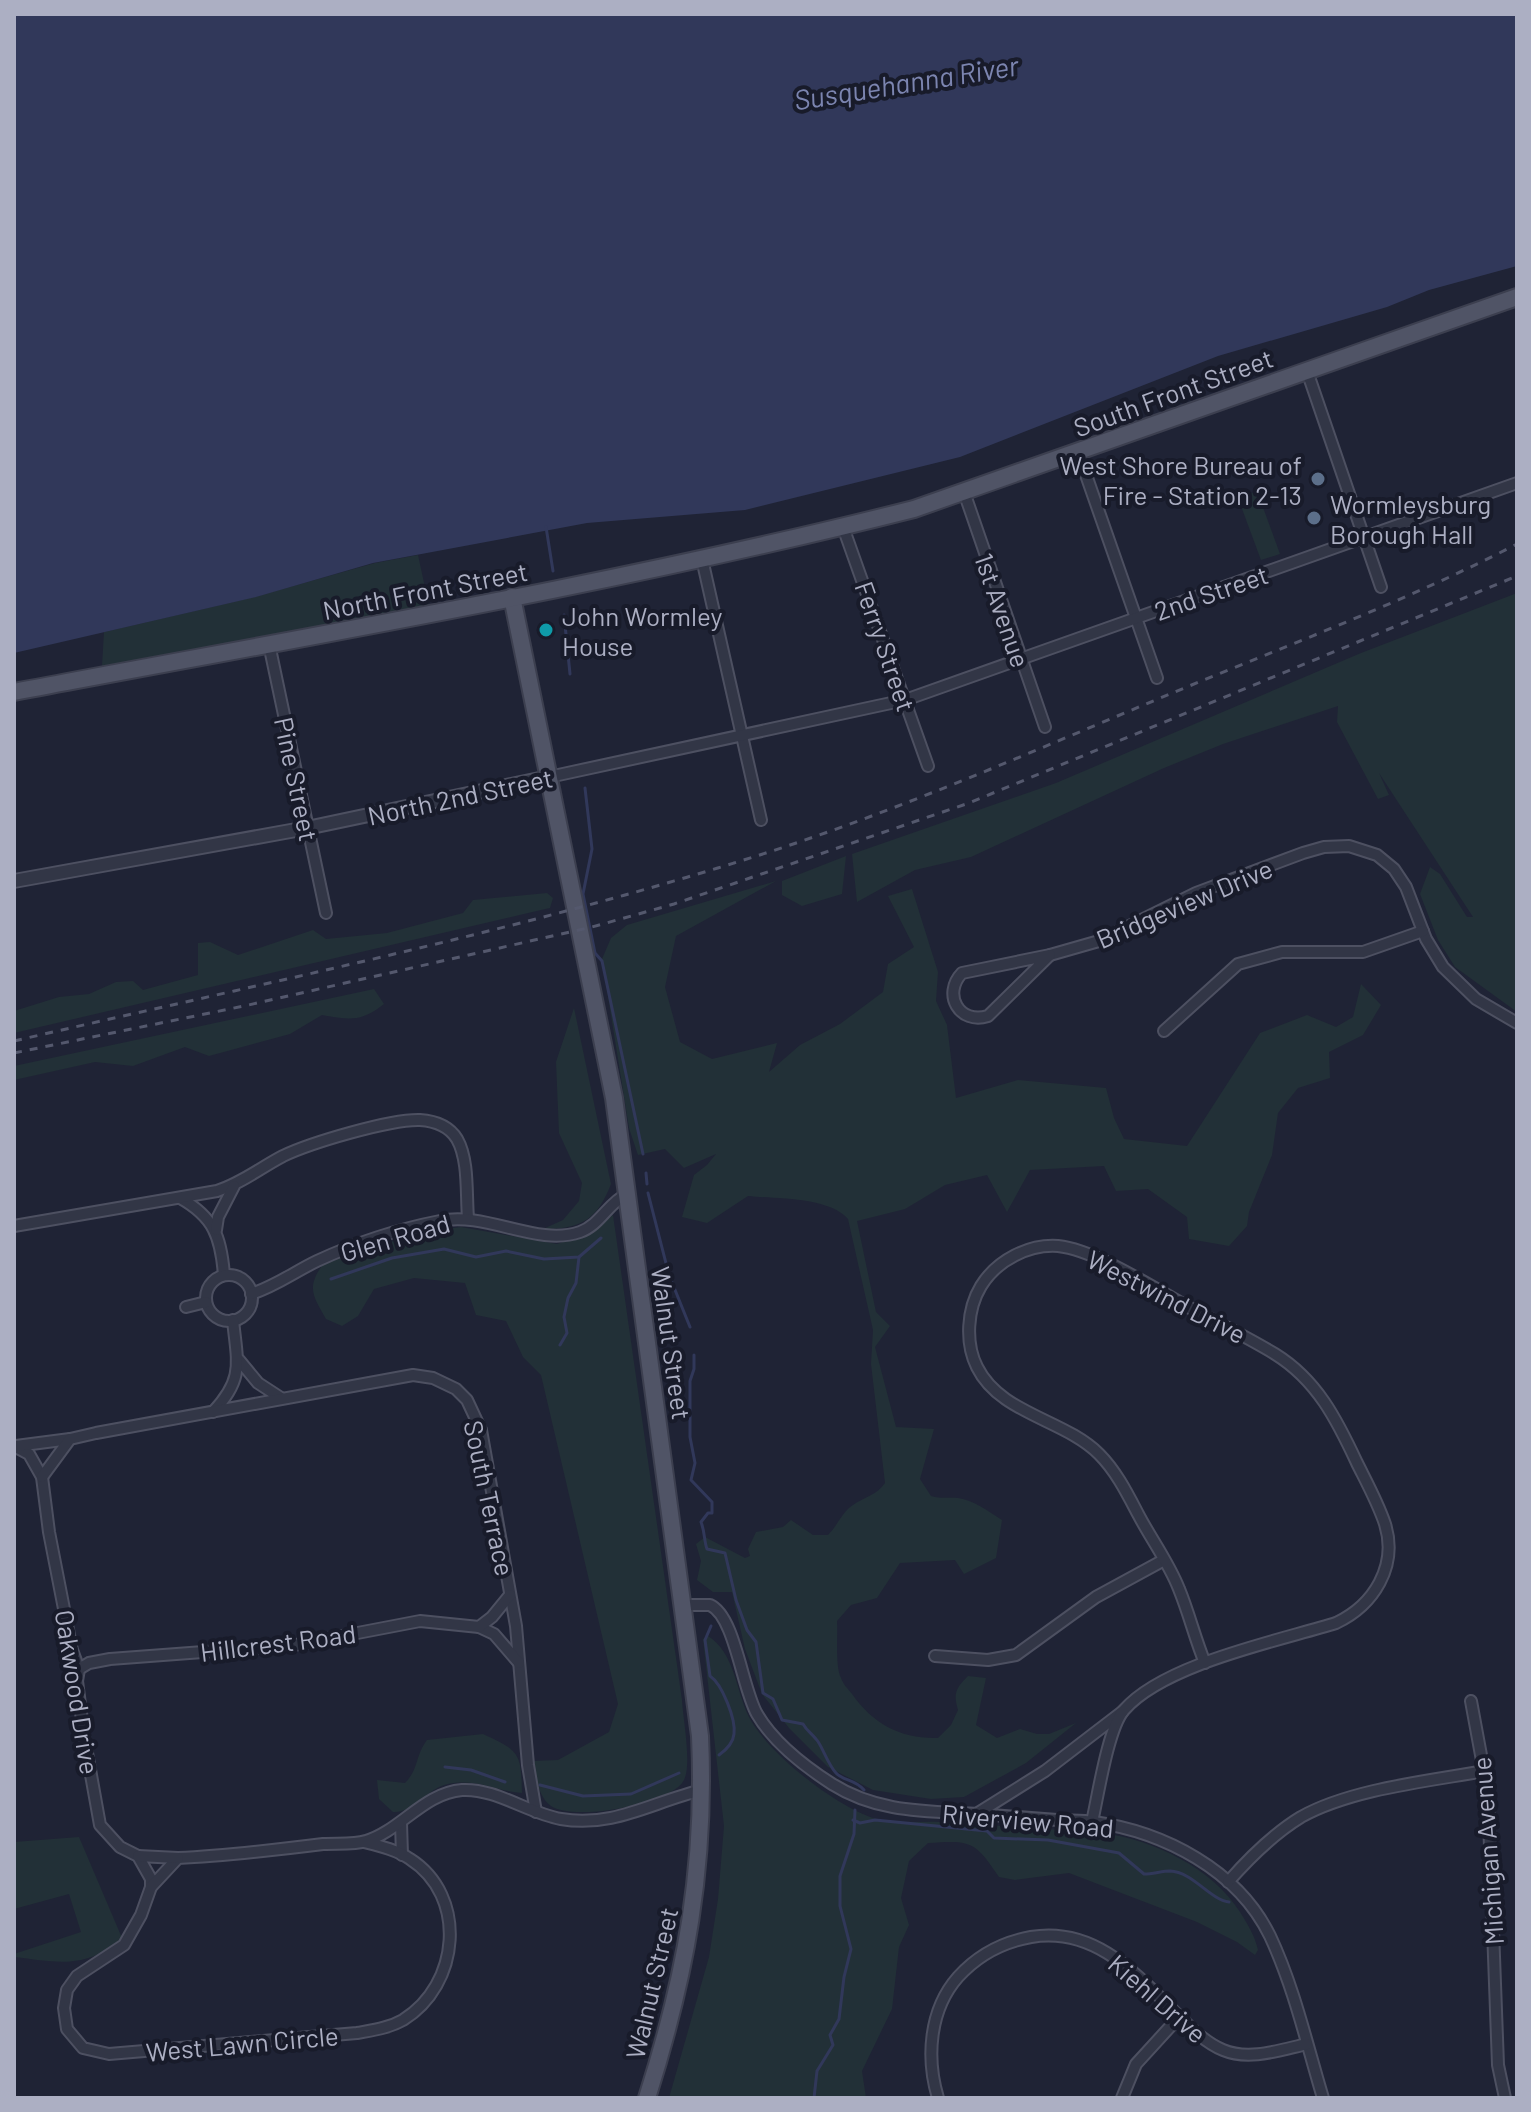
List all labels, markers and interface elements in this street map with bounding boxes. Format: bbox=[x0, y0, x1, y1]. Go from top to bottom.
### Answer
water label: Susquehanna River bbox=[791, 47, 1022, 117]
street label: South Front Street bbox=[1069, 342, 1277, 442]
place label: West Shore Bureau of Fire - Station 2-13 bbox=[1059, 449, 1302, 510]
marker: West Shore Bureau of Fire - Station 2-13 bbox=[1309, 470, 1327, 488]
place label: Wormleysburg Borough Hall bbox=[1330, 488, 1491, 549]
marker: Wormleysburg Borough Hall bbox=[1305, 509, 1323, 527]
street label: 1st Avenue bbox=[969, 549, 1037, 671]
street label: North Front Street bbox=[320, 555, 530, 625]
street label: 2nd Street bbox=[1150, 558, 1272, 626]
street label: Ferry Street bbox=[849, 577, 923, 715]
place label: John Wormley House bbox=[562, 600, 723, 661]
marker: John Wormley House bbox=[537, 621, 555, 639]
street label: Pine Street bbox=[269, 714, 325, 844]
street label: North 2nd Street bbox=[365, 761, 555, 831]
street label: Bridgeview Drive bbox=[1091, 852, 1277, 954]
street label: Glen Road bbox=[337, 1207, 453, 1267]
street label: Westwind Drive bbox=[1083, 1243, 1251, 1349]
street label: Walnut Street bbox=[646, 1264, 698, 1422]
street label: South Terrace bbox=[458, 1417, 522, 1579]
street label: Oakwood Drive bbox=[50, 1607, 106, 1777]
street label: Hillcrest Road bbox=[198, 1617, 358, 1667]
street label: Michigan Avenue bbox=[1465, 1756, 1509, 1946]
street label: Riverview Road bbox=[941, 1797, 1115, 1843]
street label: Walnut Street bbox=[619, 1904, 683, 2062]
street label: Kiehl Drive bbox=[1103, 1947, 1213, 2049]
street label: West Lawn Circle bbox=[144, 2019, 340, 2067]

